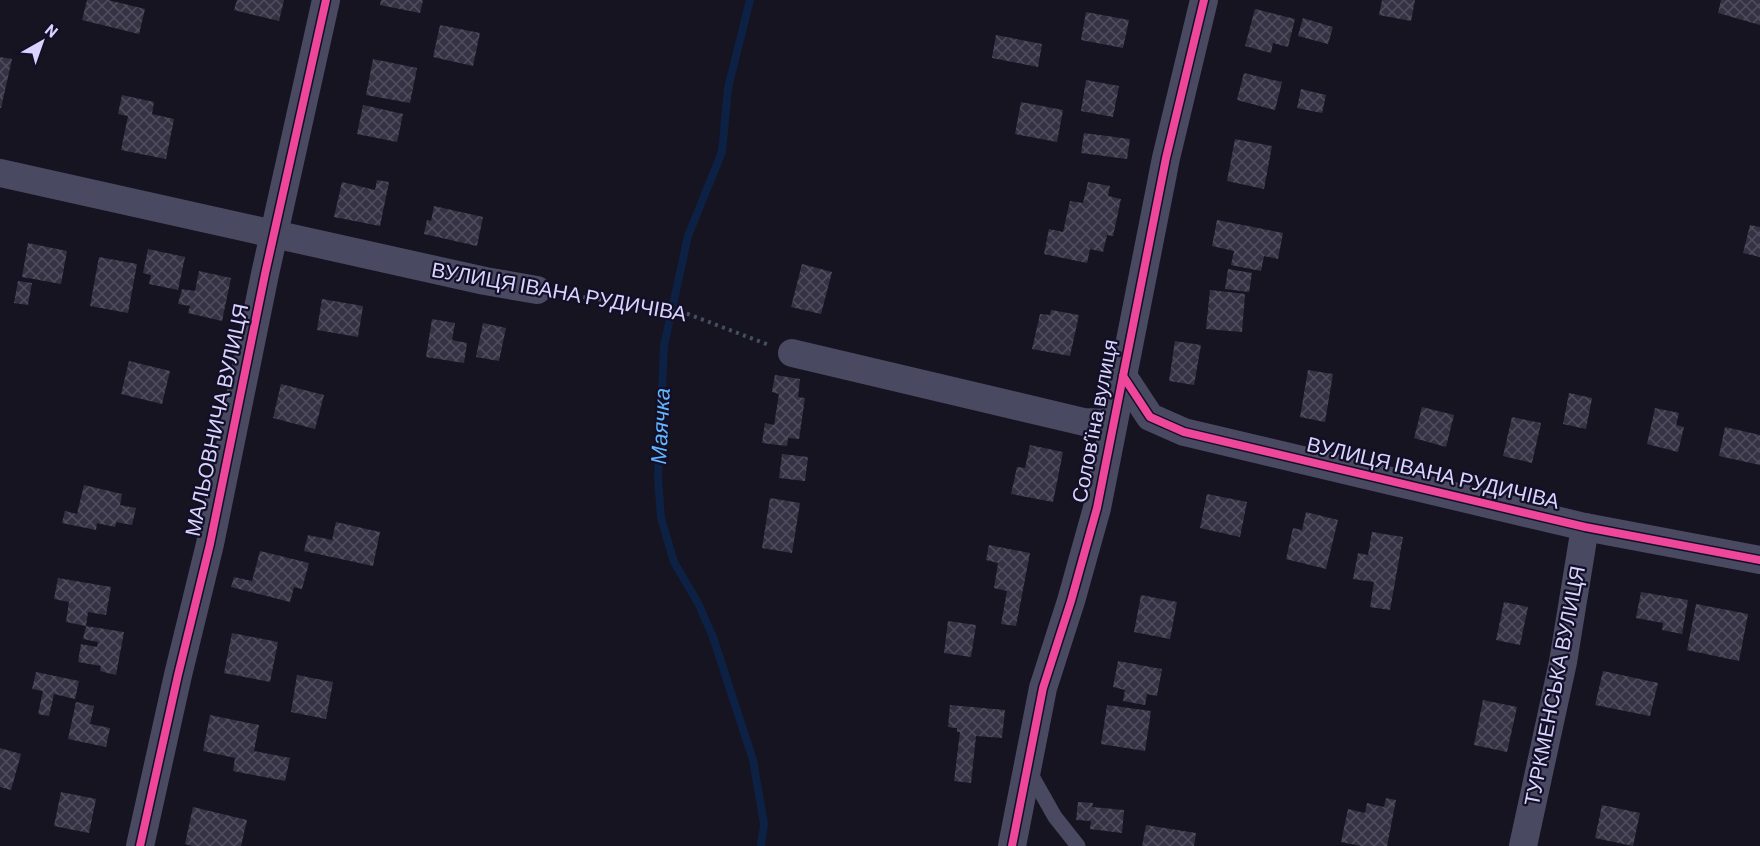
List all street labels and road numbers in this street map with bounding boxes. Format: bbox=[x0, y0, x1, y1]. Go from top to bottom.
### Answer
street label: ВУЛИЦЯ ІВАНА РУДИЧІВА bbox=[430, 256, 689, 325]
street label: МАЛЬОВНИЧА ВУЛИЦЯ bbox=[179, 301, 252, 538]
street label: Соловʼїна вулиця bbox=[1065, 337, 1122, 505]
street label: ВУЛИЦЯ ІВАНА РУДИЧІВА bbox=[1305, 430, 1562, 513]
street label: ТУРКМЕНСЬКА ВУЛИЦЯ bbox=[1518, 564, 1589, 808]

